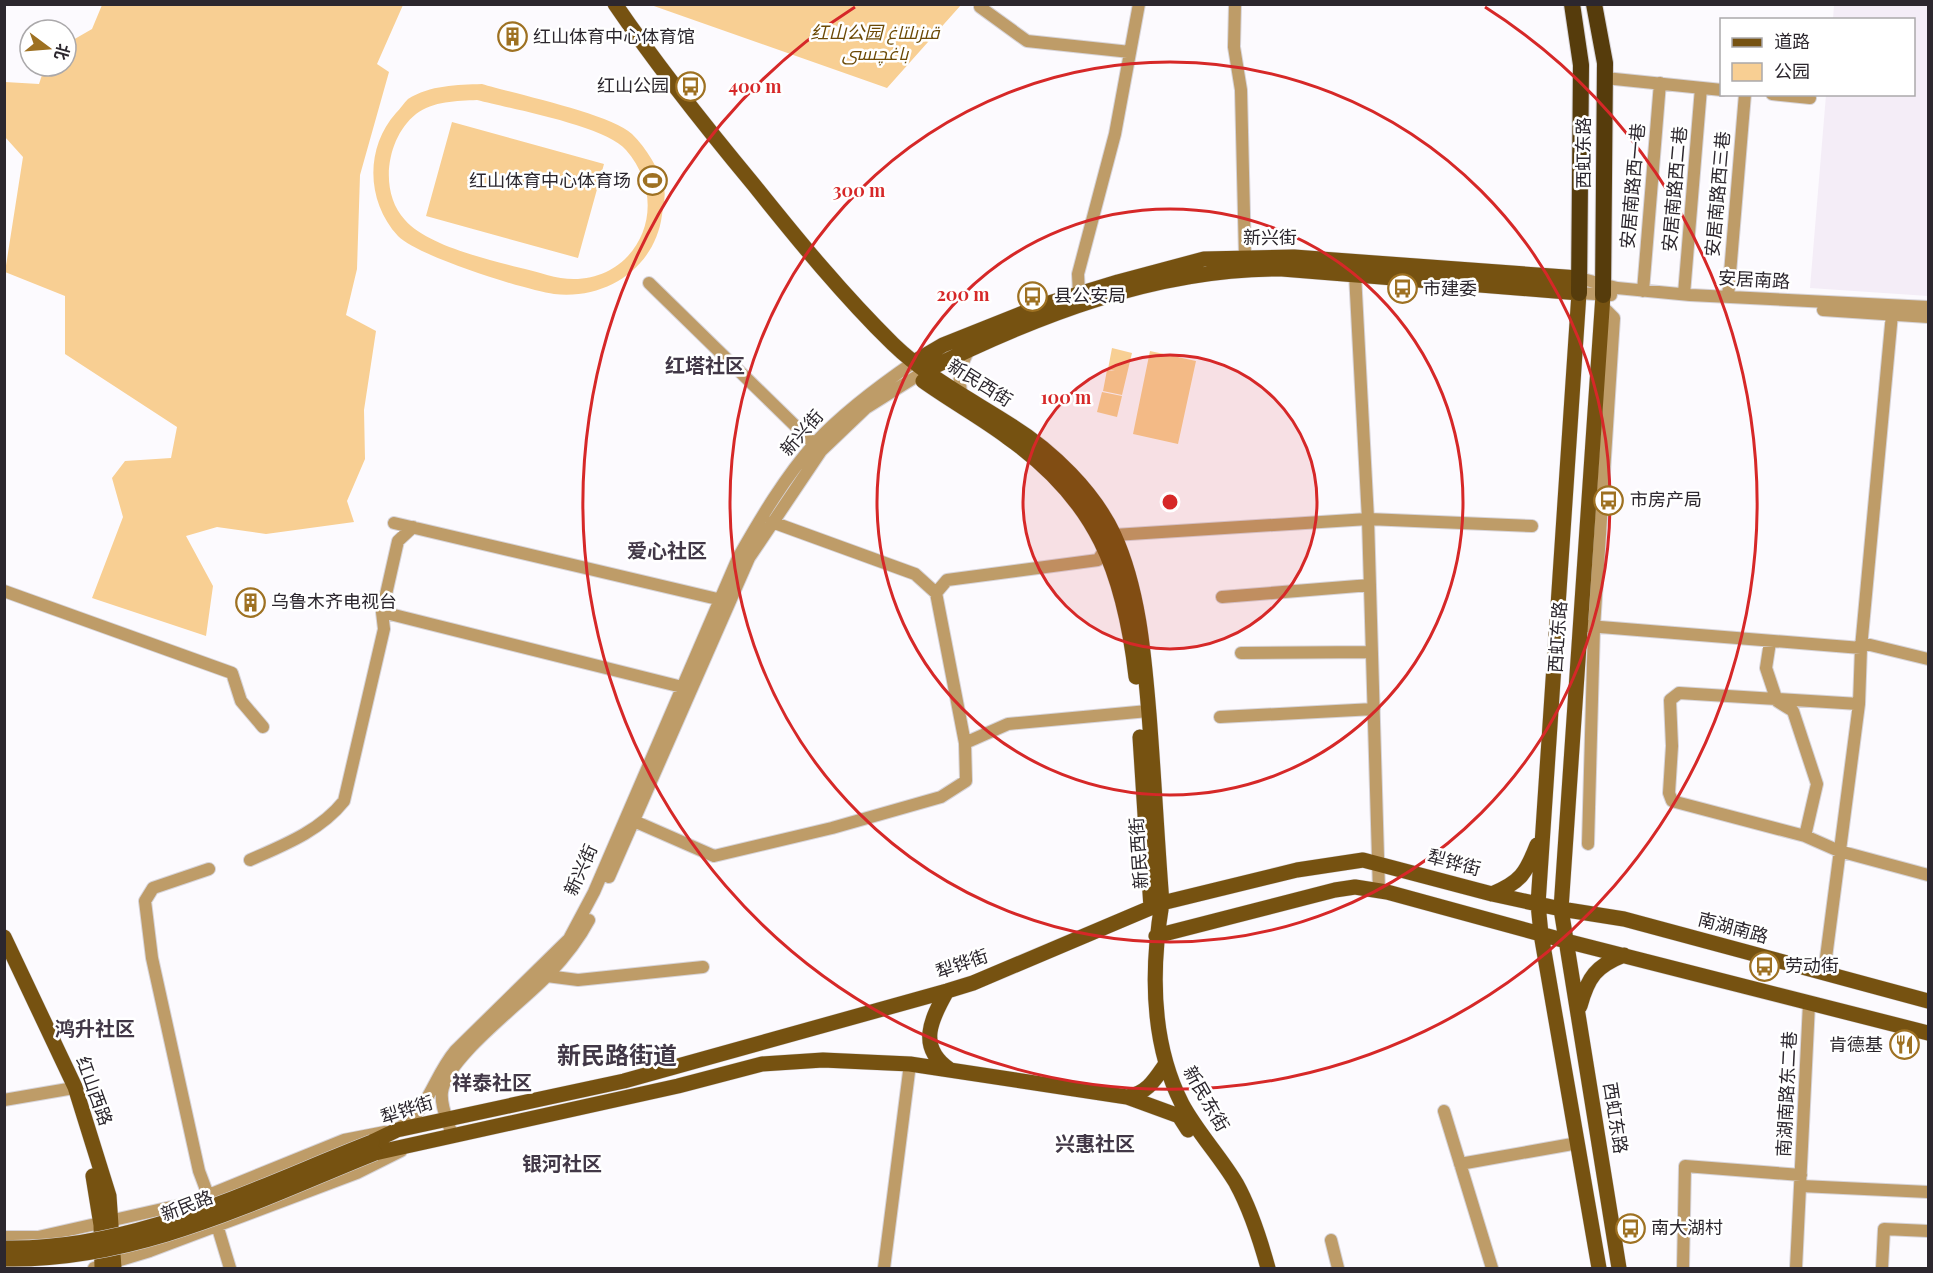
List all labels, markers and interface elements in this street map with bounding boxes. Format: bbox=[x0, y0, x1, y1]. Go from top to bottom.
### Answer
north arrow bbox=[18, 18, 78, 78]
legend bbox=[1720, 18, 1915, 96]
park label: 红山公园 قىزىلتاغ باغچىسى bbox=[810, 20, 941, 66]
building icon: 红山体育中心体育馆 bbox=[496, 21, 528, 53]
place label: 红山体育中心体育馆 bbox=[533, 24, 695, 48]
text: 道路 bbox=[1774, 29, 1810, 53]
text: 北 bbox=[51, 42, 75, 63]
text: 公园 bbox=[1774, 59, 1810, 83]
bus stop icon: 红山公园 bbox=[674, 70, 706, 102]
place label: 红山公园 bbox=[597, 73, 669, 97]
text: 400 m bbox=[728, 74, 782, 98]
street label: 西虹东路 bbox=[1571, 117, 1595, 189]
street label: 安居南路西一巷 bbox=[1615, 122, 1649, 250]
street label: 安居南路西二巷 bbox=[1657, 125, 1691, 253]
street label: 安居南路西三巷 bbox=[1700, 130, 1734, 258]
sports icon: 红山体育中心体育场 bbox=[636, 165, 668, 197]
place label: 红山体育中心体育场 bbox=[469, 168, 631, 192]
text: 300 m bbox=[833, 178, 886, 202]
street label: 新兴街 bbox=[1243, 225, 1297, 249]
street label: 安居南路 bbox=[1717, 265, 1791, 293]
bus stop icon: 市建委 bbox=[1386, 273, 1418, 305]
place label: 市建委 bbox=[1423, 276, 1477, 300]
bus stop icon: 县公安局 bbox=[1017, 280, 1049, 312]
text: 200 m bbox=[936, 282, 990, 306]
place label: 县公安局 bbox=[1054, 283, 1126, 307]
district label: 红塔社区 bbox=[665, 351, 745, 378]
street label: 新民西街 bbox=[944, 353, 1017, 411]
text: 100 m bbox=[1041, 385, 1092, 409]
street label: 新兴街 bbox=[774, 404, 828, 461]
bus stop icon: 市房产局 bbox=[1593, 484, 1625, 516]
place label: 市房产局 bbox=[1630, 487, 1702, 511]
centre of rings bbox=[1160, 492, 1180, 512]
district label: 爱心社区 bbox=[627, 536, 707, 563]
building icon: 乌鲁木齐电视台 bbox=[234, 586, 266, 618]
place label: 乌鲁木齐电视台 bbox=[271, 589, 397, 613]
street label: 西虹东路 bbox=[1543, 600, 1571, 674]
street label: 新民西街 bbox=[1124, 816, 1152, 890]
street label: 新兴街 bbox=[558, 840, 602, 899]
street label: 犁铧街 bbox=[1425, 843, 1483, 881]
street label: 南湖南路 bbox=[1695, 906, 1771, 948]
street label: 犁铧街 bbox=[932, 943, 991, 983]
bus stop icon: 劳动街 bbox=[1748, 950, 1780, 982]
place label: 劳动街 bbox=[1785, 953, 1839, 977]
district label: 鸿升社区 bbox=[55, 1014, 135, 1041]
restaurant icon: 肯德基 bbox=[1888, 1029, 1920, 1061]
street label: 南湖南路东二巷 bbox=[1771, 1030, 1801, 1157]
place label: 肯德基 bbox=[1829, 1032, 1883, 1056]
district label: 新民路街道 bbox=[557, 1038, 677, 1070]
street label: 红山西路 bbox=[71, 1053, 119, 1129]
street label: 新民东街 bbox=[1178, 1061, 1235, 1136]
district label: 祥泰社区 bbox=[452, 1068, 532, 1095]
street label: 西虹东路 bbox=[1599, 1080, 1633, 1155]
street label: 犁铧街 bbox=[377, 1090, 436, 1128]
district label: 兴惠社区 bbox=[1055, 1129, 1135, 1156]
district label: 银河社区 bbox=[522, 1149, 602, 1176]
street label: 新民路 bbox=[157, 1184, 216, 1226]
bus stop icon: 南大湖村 bbox=[1614, 1212, 1646, 1244]
place label: 南大湖村 bbox=[1651, 1215, 1723, 1239]

